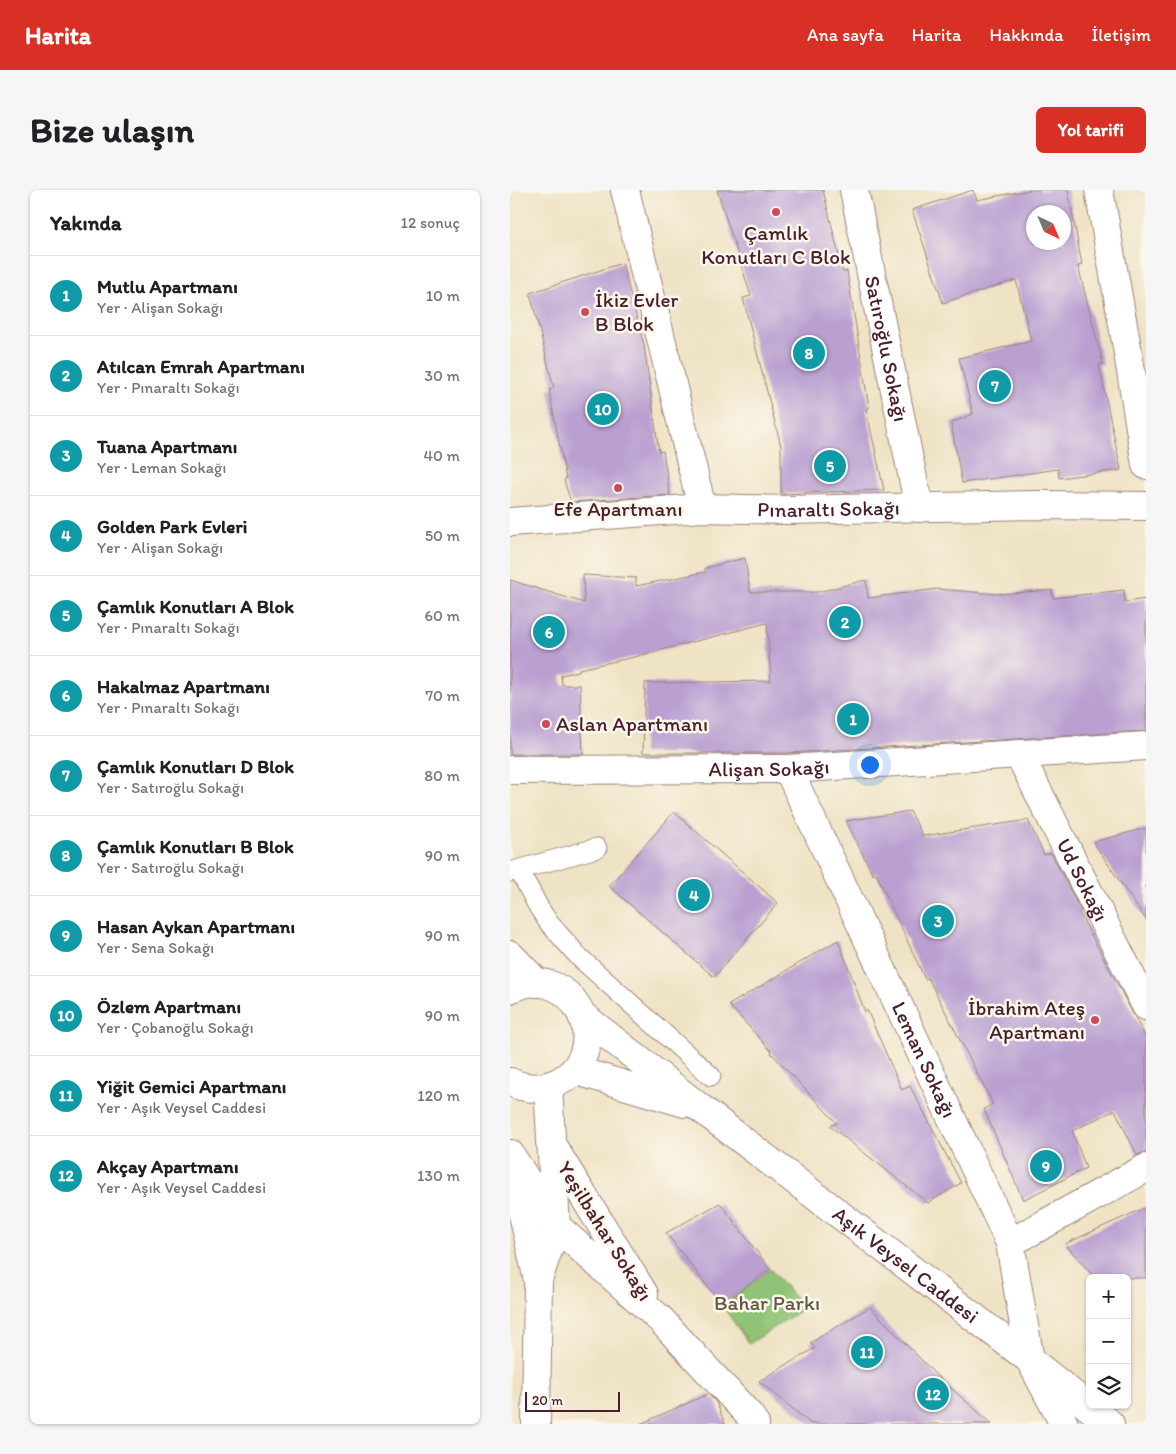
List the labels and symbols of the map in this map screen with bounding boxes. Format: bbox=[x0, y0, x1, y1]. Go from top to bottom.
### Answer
north arrow bbox=[1026, 205, 1071, 250]
marker: Çamlık Konutları C Blok bbox=[770, 206, 782, 218]
place label: Çamlık Konutları C Blok bbox=[701, 220, 851, 269]
street label: Satıroğlu Sokağı bbox=[860, 273, 914, 424]
place label: İkiz Evler B Blok bbox=[595, 287, 679, 336]
marker: İkiz Evler B Blok bbox=[579, 306, 591, 318]
pin: 8 bbox=[793, 334, 825, 372]
pin: 7 bbox=[979, 367, 1011, 405]
pin: 10 bbox=[587, 390, 619, 428]
pin: 5 bbox=[814, 447, 846, 485]
marker: Efe Apartmanı bbox=[612, 482, 624, 494]
street label: Pınaraltı Sokağı bbox=[757, 495, 900, 522]
place label: Efe Apartmanı bbox=[553, 496, 683, 521]
pin: 2 bbox=[829, 603, 861, 641]
pin: 6 bbox=[533, 613, 565, 651]
pin: 1 bbox=[837, 700, 869, 738]
place label: Aslan Apartmanı bbox=[556, 711, 708, 736]
marker: Aslan Apartmanı bbox=[540, 718, 552, 730]
your location bbox=[857, 752, 883, 778]
street label: Alişan Sokağı bbox=[708, 753, 830, 781]
street label: Ud Sokağı bbox=[1052, 834, 1114, 925]
pin: 4 bbox=[678, 876, 710, 914]
pin: 3 bbox=[922, 902, 954, 940]
place label: İbrahim Ateş Apartmanı bbox=[968, 995, 1085, 1044]
street label: Leman Sokağı bbox=[887, 998, 962, 1121]
marker: İbrahim Ateş Apartmanı bbox=[1089, 1014, 1101, 1026]
pin: 9 bbox=[1030, 1147, 1062, 1185]
street label: Yeşilbahar Sokağı bbox=[552, 1156, 658, 1305]
street label: Aşık Veysel Caddesi bbox=[828, 1201, 984, 1328]
park label: Bahar Parkı bbox=[714, 1290, 820, 1315]
pin: 11 bbox=[851, 1333, 883, 1371]
pin: 12 bbox=[917, 1375, 949, 1413]
scale bar bbox=[525, 1389, 620, 1412]

